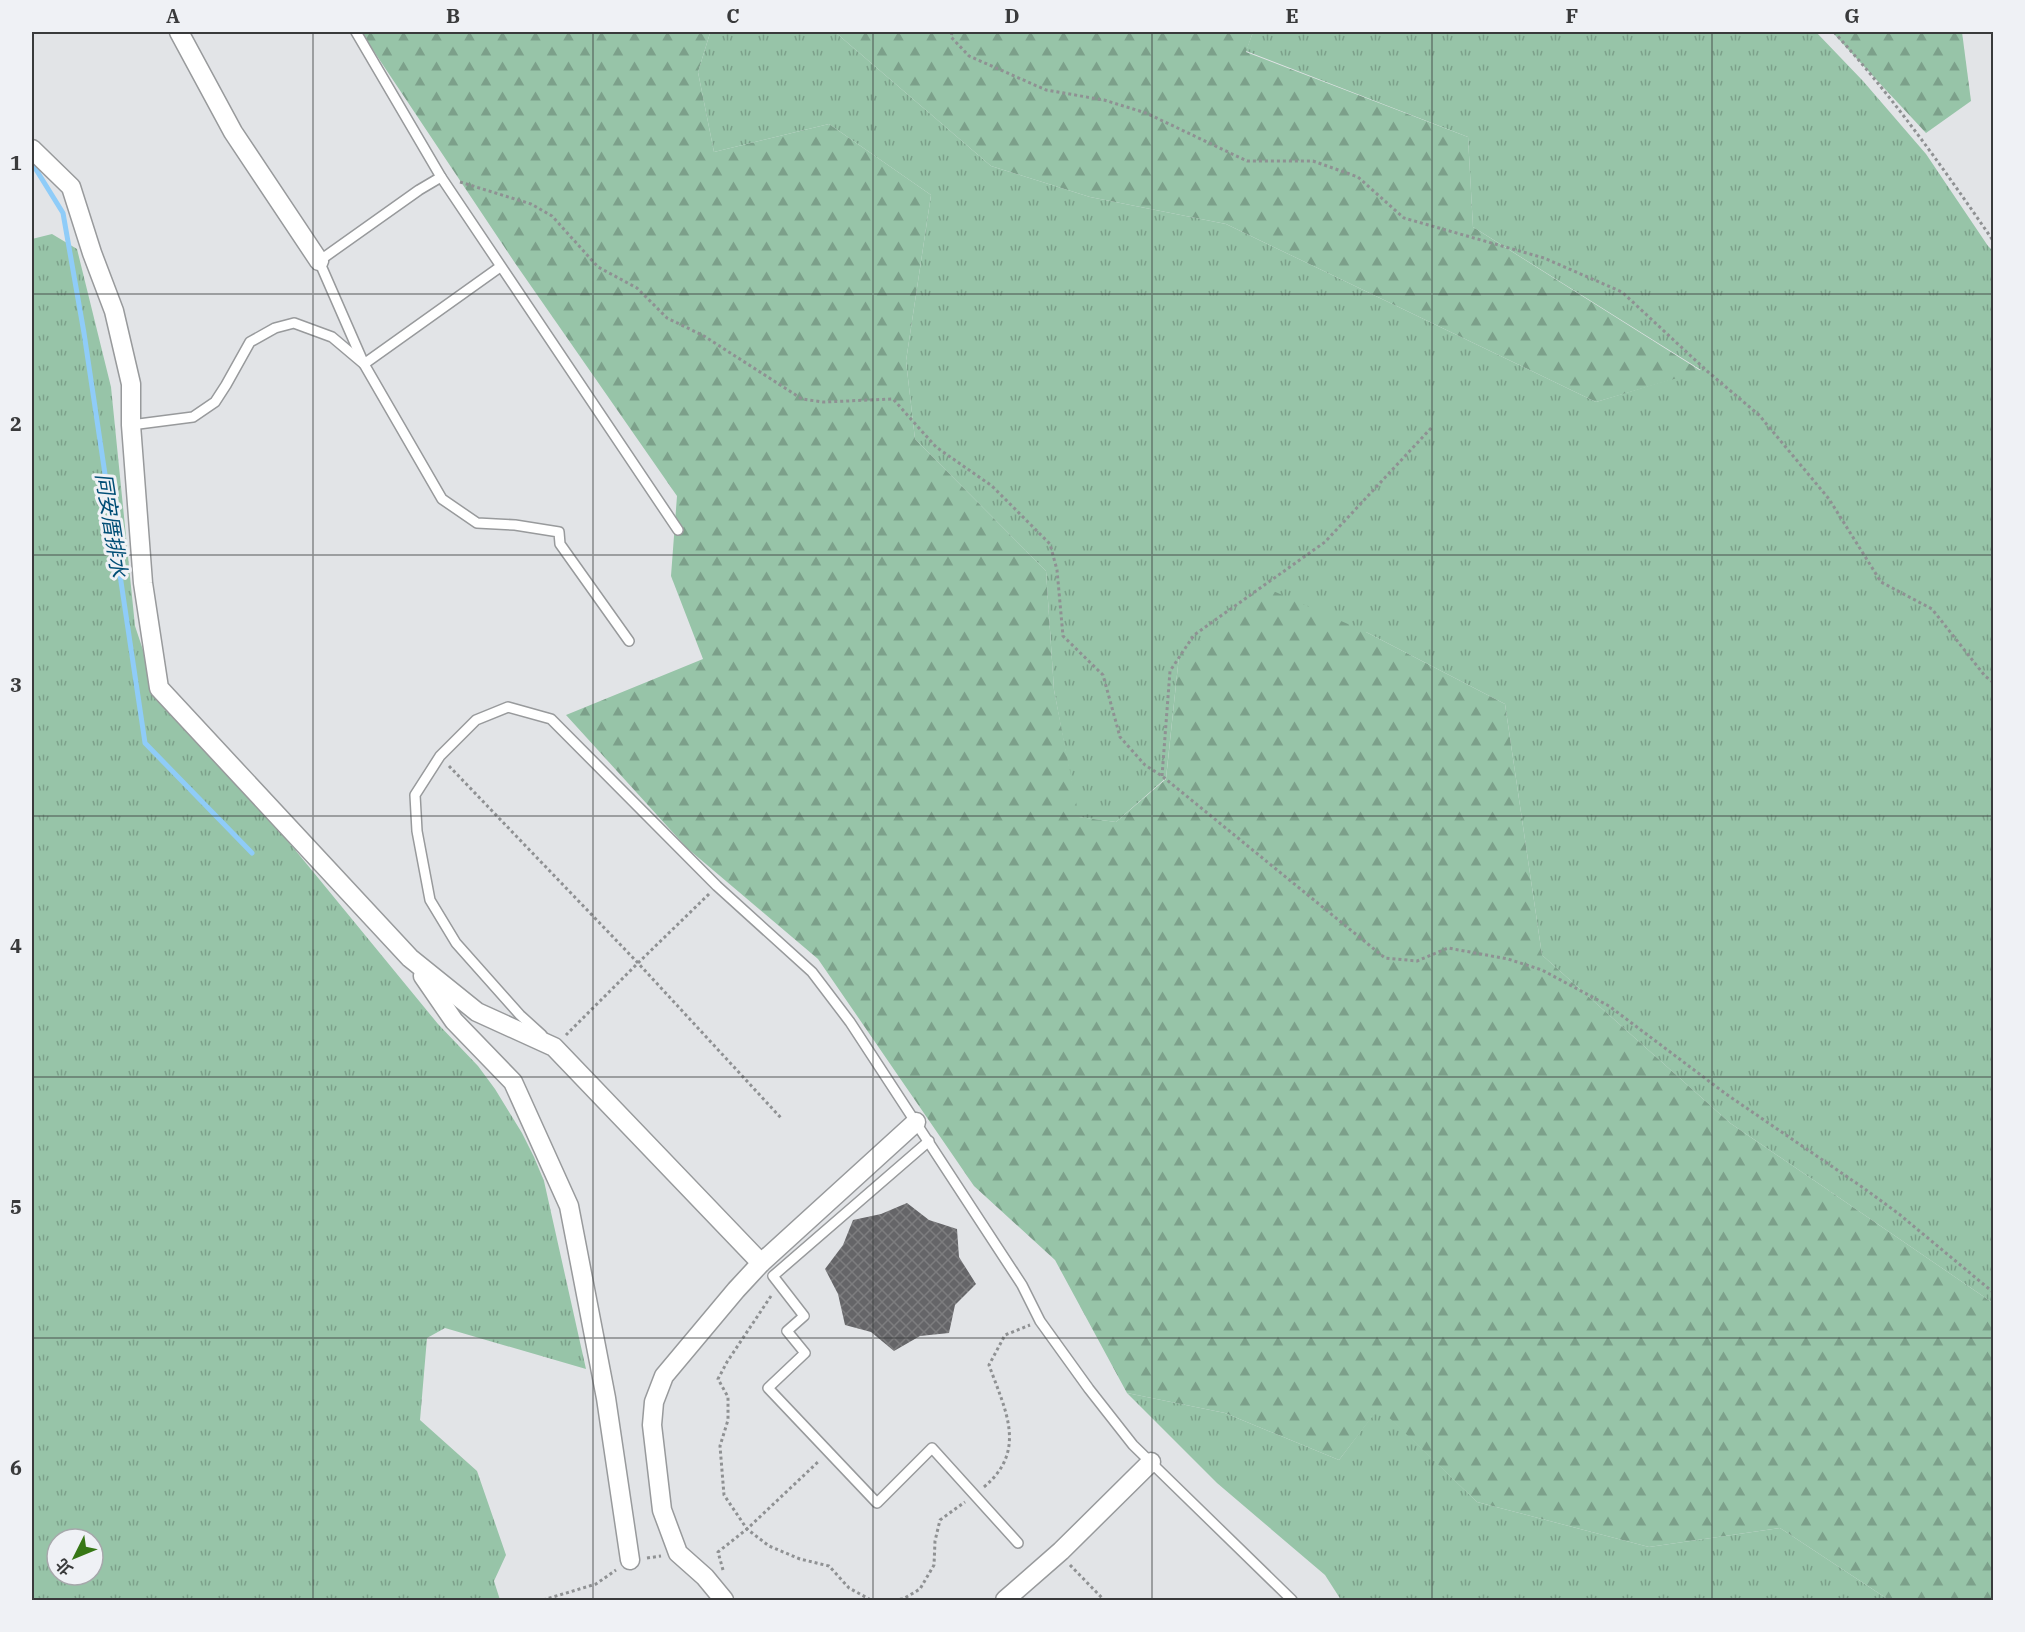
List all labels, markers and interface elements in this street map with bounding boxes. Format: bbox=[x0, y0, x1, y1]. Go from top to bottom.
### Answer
text: A bbox=[166, 2, 180, 29]
text: B bbox=[446, 2, 460, 29]
text: C bbox=[726, 2, 740, 29]
text: D bbox=[1004, 2, 1020, 29]
text: E bbox=[1285, 2, 1299, 29]
text: F bbox=[1566, 2, 1578, 29]
text: G bbox=[1844, 2, 1860, 29]
text: 1 bbox=[10, 149, 22, 176]
text: 2 bbox=[10, 410, 22, 437]
water label: 同安厝排水 bbox=[90, 471, 134, 580]
text: 3 bbox=[10, 671, 22, 698]
text: 4 bbox=[10, 932, 22, 959]
text: 5 bbox=[10, 1193, 22, 1220]
text: 6 bbox=[10, 1454, 22, 1481]
north arrow bbox=[45, 1527, 105, 1587]
text: 北 bbox=[51, 1555, 77, 1580]

